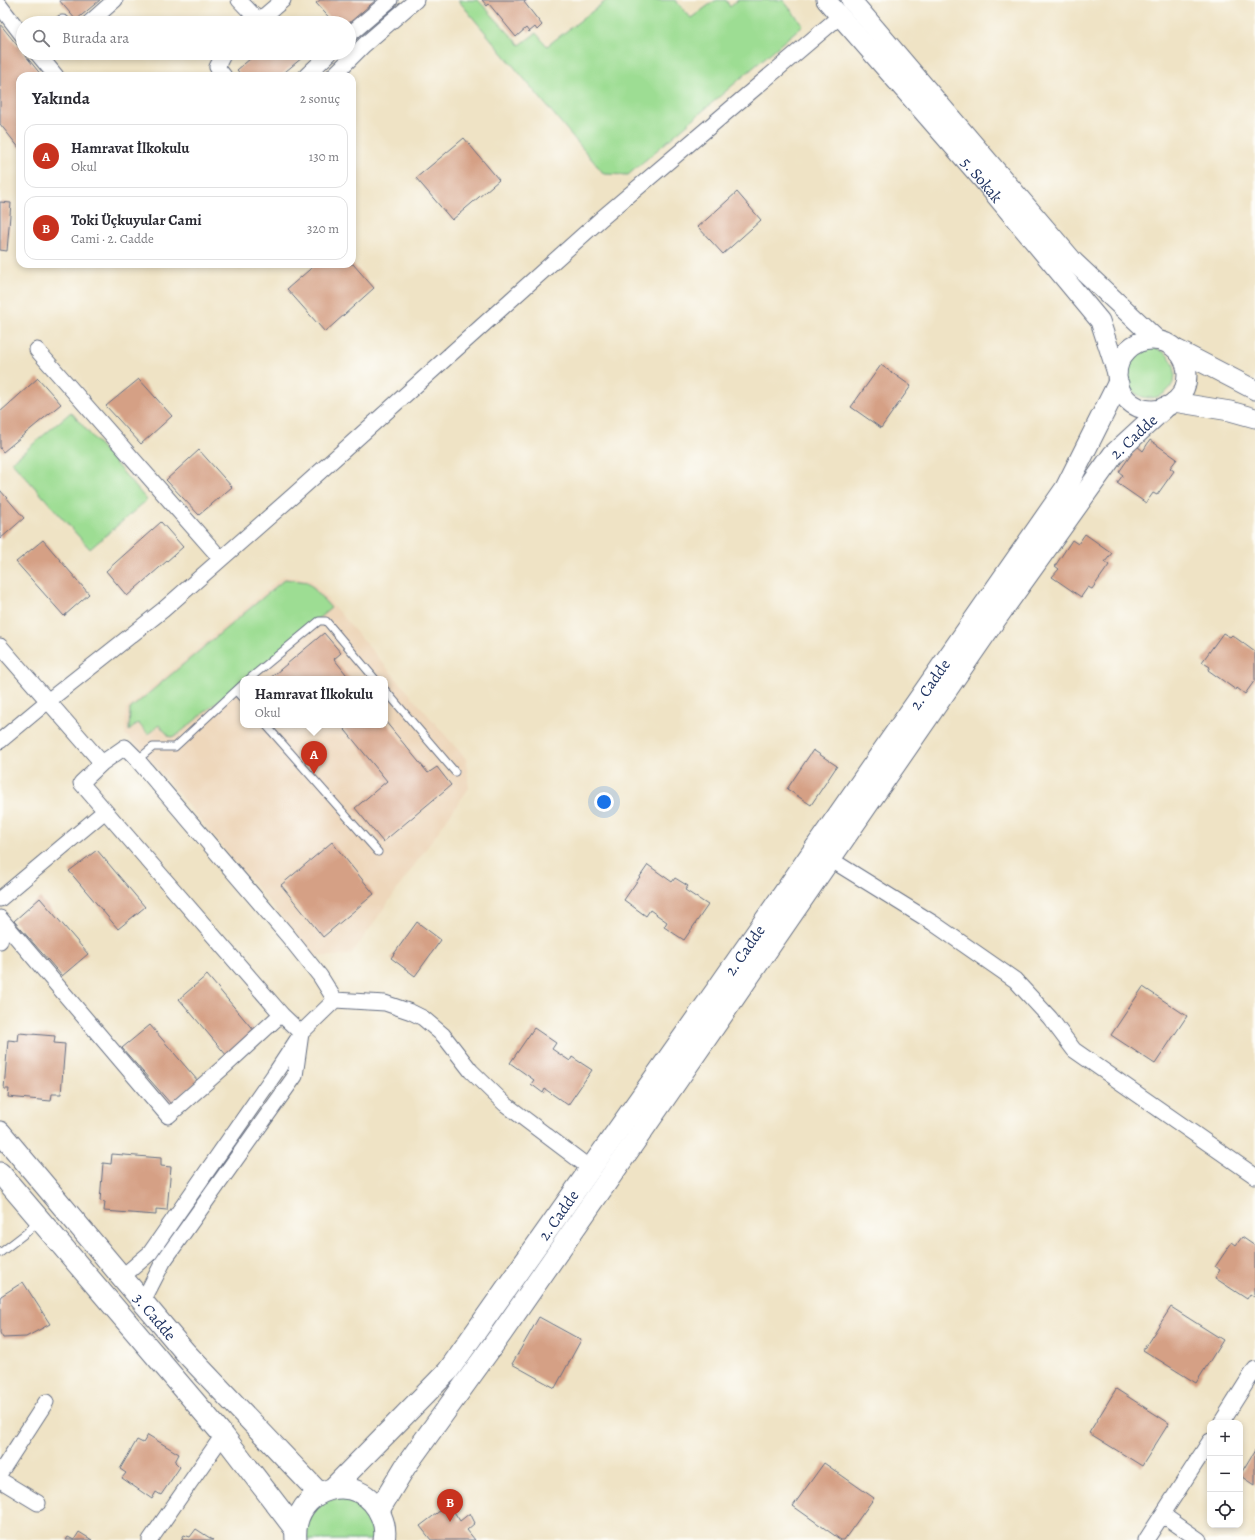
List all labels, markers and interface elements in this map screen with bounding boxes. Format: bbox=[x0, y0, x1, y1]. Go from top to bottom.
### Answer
search box bbox=[16, 16, 356, 60]
icon: search bbox=[30, 27, 52, 49]
text: Burada ara bbox=[62, 28, 129, 48]
text: Yakında bbox=[32, 87, 90, 110]
text: 2 sonuç bbox=[300, 90, 340, 107]
text: Hamravat İlkokulu bbox=[71, 138, 189, 158]
text: A bbox=[42, 148, 50, 165]
text: 130 m bbox=[309, 148, 339, 165]
street label: 5. Sokak bbox=[956, 153, 1007, 208]
text: Okul bbox=[71, 158, 97, 175]
text: Toki Üçkuyular Cami bbox=[71, 210, 202, 230]
text: B bbox=[42, 220, 50, 237]
text: 320 m bbox=[307, 220, 339, 237]
text: Cami · 2. Cadde bbox=[71, 230, 154, 247]
street label: 2. Cadde bbox=[1106, 410, 1162, 464]
street label: 2. Cadde bbox=[905, 655, 956, 714]
popup bbox=[240, 676, 388, 728]
text: Hamravat İlkokulu bbox=[255, 684, 373, 704]
text: Okul bbox=[255, 704, 280, 721]
pin: A bbox=[301, 741, 327, 774]
your location bbox=[594, 792, 614, 812]
street label: 2. Cadde bbox=[720, 921, 771, 980]
street label: 2. Cadde bbox=[533, 1186, 584, 1245]
street label: 3. Cadde bbox=[128, 1288, 181, 1346]
map controls bbox=[1207, 1420, 1243, 1528]
button: + bbox=[1207, 1420, 1243, 1456]
button: − bbox=[1207, 1456, 1243, 1492]
pin: B bbox=[437, 1489, 463, 1522]
button: locate bbox=[1207, 1492, 1243, 1528]

